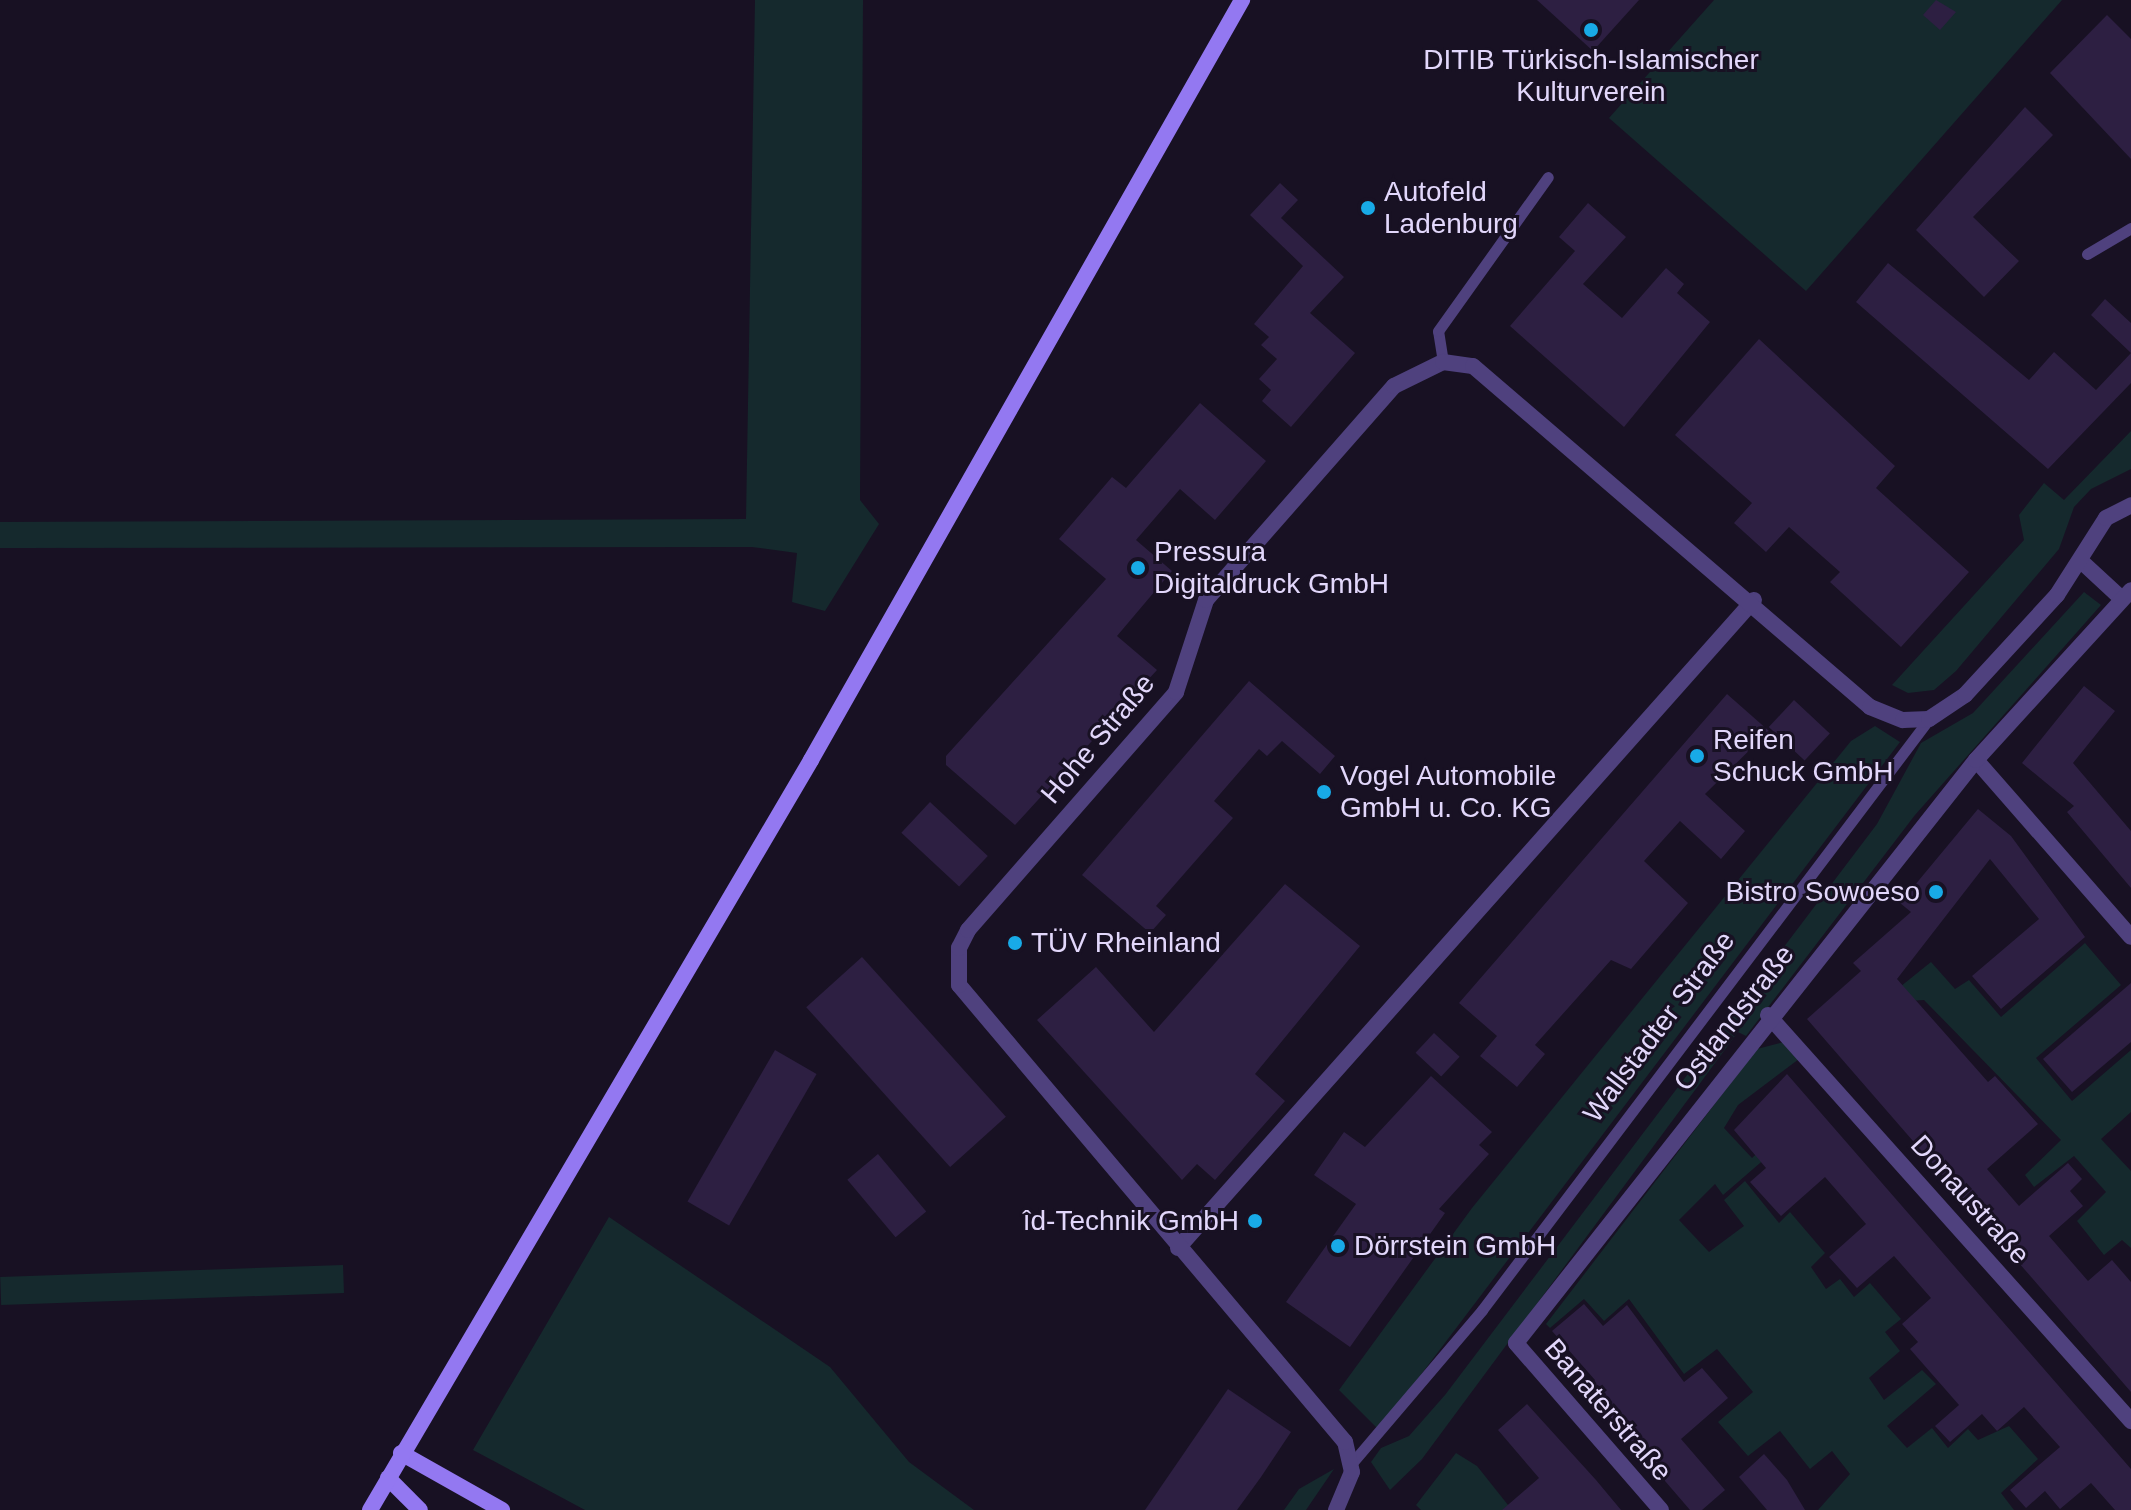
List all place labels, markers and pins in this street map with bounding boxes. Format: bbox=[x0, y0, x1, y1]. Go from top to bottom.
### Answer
marker: DITIB Türkisch-Islamischer Kulturverein bbox=[1582, 21, 1600, 39]
place label: DITIB Türkisch-Islamischer Kulturverein bbox=[1423, 43, 1759, 109]
place label: Autofeld Ladenburg bbox=[1384, 175, 1518, 241]
marker: Autofeld Ladenburg bbox=[1359, 199, 1377, 217]
place label: Pressura Digitaldruck GmbH bbox=[1154, 535, 1389, 601]
marker: Pressura Digitaldruck GmbH bbox=[1129, 559, 1147, 577]
place label: Reifen Schuck GmbH bbox=[1713, 723, 1893, 789]
marker: Reifen Schuck GmbH bbox=[1688, 747, 1706, 765]
place label: Vogel Automobile GmbH u. Co. KG bbox=[1340, 759, 1558, 825]
marker: Vogel Automobile GmbH u. Co. KG bbox=[1315, 783, 1333, 801]
place label: Bistro Sowoeso bbox=[1725, 875, 1920, 909]
marker: Bistro Sowoeso bbox=[1927, 883, 1945, 901]
place label: TÜV Rheinland bbox=[1031, 926, 1221, 960]
marker: TÜV Rheinland bbox=[1006, 934, 1024, 952]
place label: îd-Technik GmbH bbox=[1023, 1204, 1239, 1238]
marker: îd-Technik GmbH bbox=[1246, 1212, 1264, 1230]
place label: Dörrstein GmbH bbox=[1354, 1229, 1556, 1263]
marker: Dörrstein GmbH bbox=[1329, 1237, 1347, 1255]

